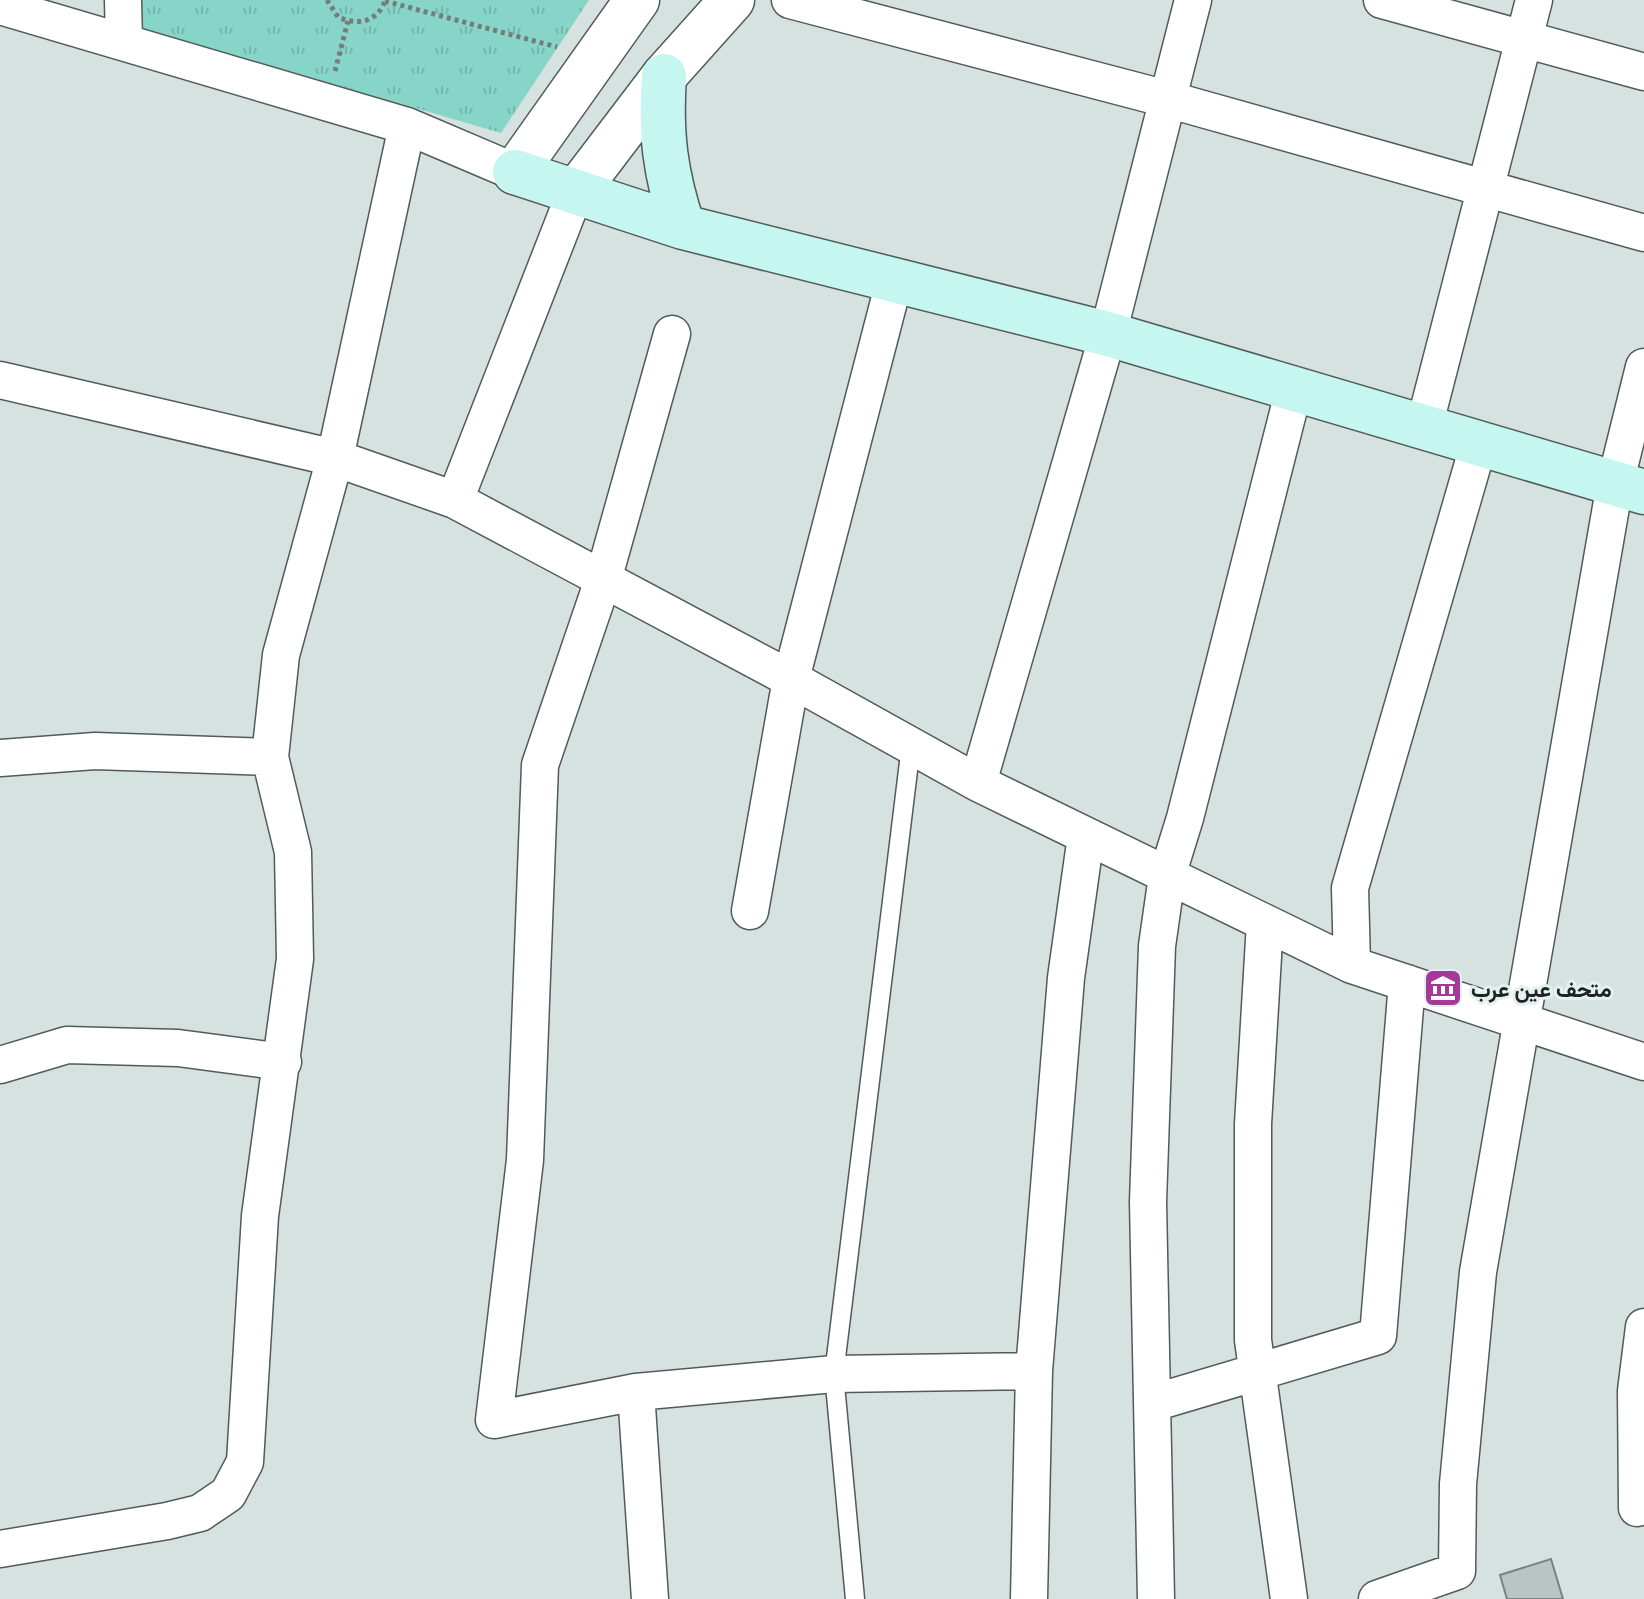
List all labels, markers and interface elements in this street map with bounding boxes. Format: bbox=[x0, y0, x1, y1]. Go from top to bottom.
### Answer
museum icon: متحف عين عرب bbox=[1422, 967, 1464, 1009]
place label: متحف عين عرب bbox=[1471, 974, 1612, 1003]

